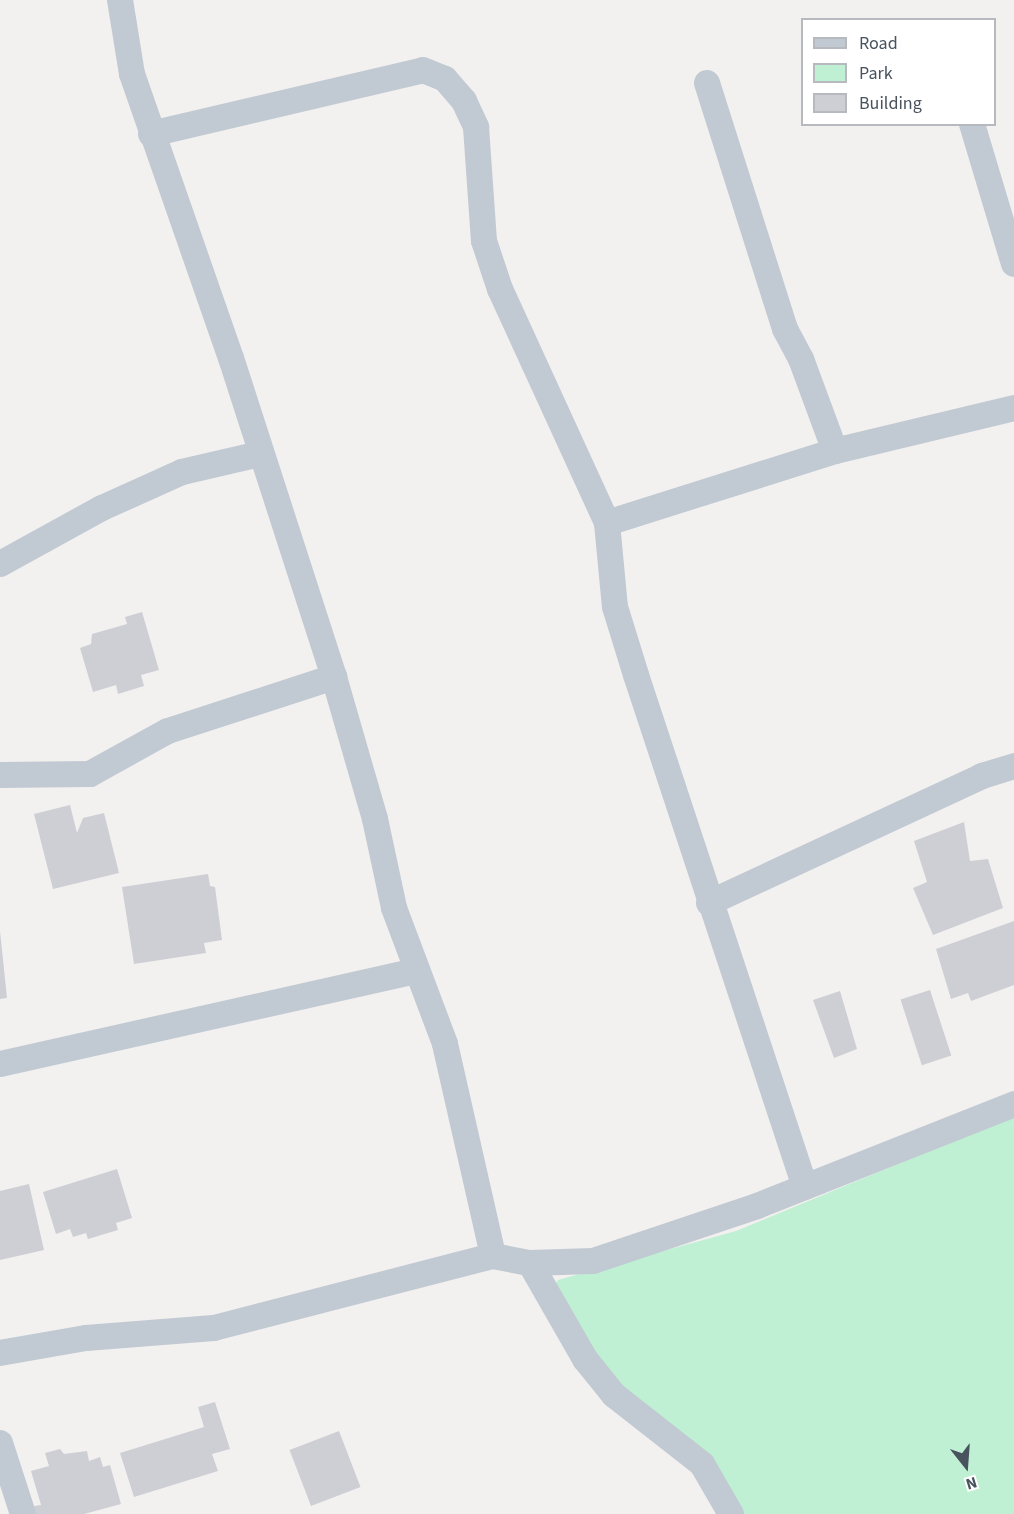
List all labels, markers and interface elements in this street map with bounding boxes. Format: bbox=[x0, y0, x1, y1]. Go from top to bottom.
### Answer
legend bbox=[801, 18, 996, 126]
text: Road bbox=[859, 31, 898, 56]
text: Park bbox=[859, 61, 893, 86]
text: Building bbox=[859, 91, 922, 116]
north arrow bbox=[936, 1436, 996, 1496]
text: N bbox=[963, 1471, 980, 1495]

